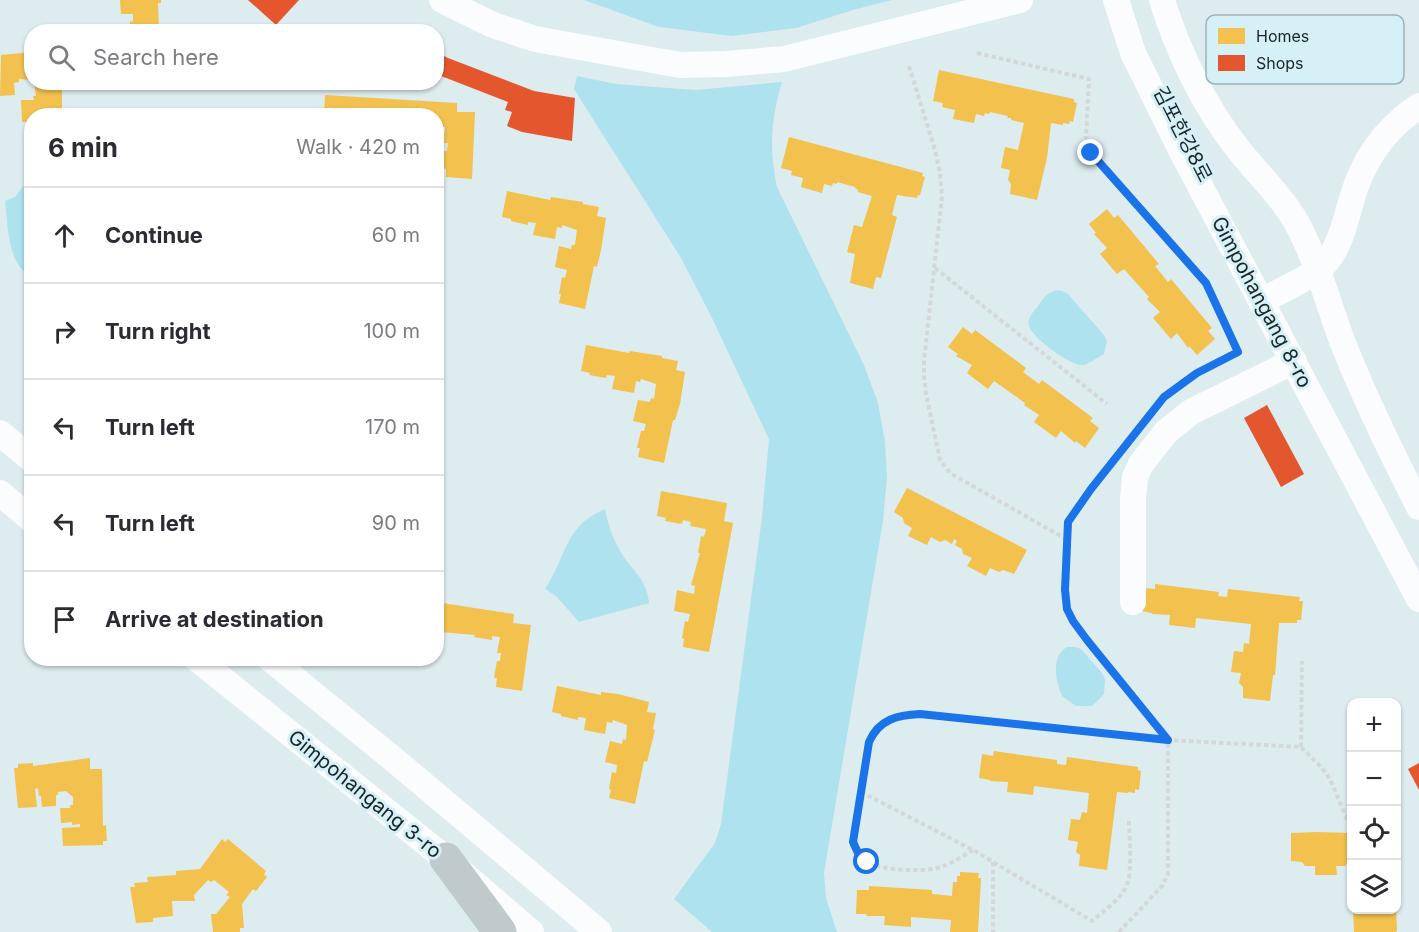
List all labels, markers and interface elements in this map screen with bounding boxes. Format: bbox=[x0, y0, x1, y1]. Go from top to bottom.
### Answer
legend bbox=[1206, 15, 1404, 84]
search box bbox=[24, 24, 444, 90]
text: Homes bbox=[1256, 26, 1309, 46]
icon: search bbox=[45, 41, 78, 74]
text: Search here bbox=[93, 44, 219, 70]
text: Shops bbox=[1256, 53, 1304, 73]
street label: 김포한강8로 bbox=[1149, 82, 1217, 186]
text: 6 min bbox=[48, 132, 118, 163]
text: Walk · 420 m bbox=[296, 135, 420, 159]
route end bbox=[1077, 139, 1103, 165]
street label: Gimpohangang 8-ro bbox=[1207, 212, 1317, 392]
icon: ahead bbox=[48, 219, 81, 252]
text: Continue bbox=[105, 222, 203, 248]
text: 60 m bbox=[372, 223, 420, 247]
icon: right bbox=[48, 315, 81, 348]
text: Turn right bbox=[105, 318, 211, 344]
text: 100 m bbox=[363, 319, 420, 343]
icon: left bbox=[48, 411, 81, 444]
text: Turn left bbox=[105, 414, 195, 440]
text: 170 m bbox=[365, 415, 420, 439]
icon: left bbox=[48, 507, 81, 540]
text: Turn left bbox=[105, 510, 195, 536]
text: 90 m bbox=[372, 511, 420, 535]
icon: arrive bbox=[48, 603, 81, 636]
text: Arrive at destination bbox=[105, 606, 324, 632]
map controls bbox=[1347, 698, 1401, 914]
button: + bbox=[1347, 698, 1401, 752]
street label: Gimpohangang 3-ro bbox=[283, 725, 447, 863]
button: − bbox=[1347, 752, 1401, 806]
button: locate bbox=[1347, 806, 1401, 860]
route start bbox=[853, 848, 879, 874]
button: layers bbox=[1347, 860, 1401, 914]

